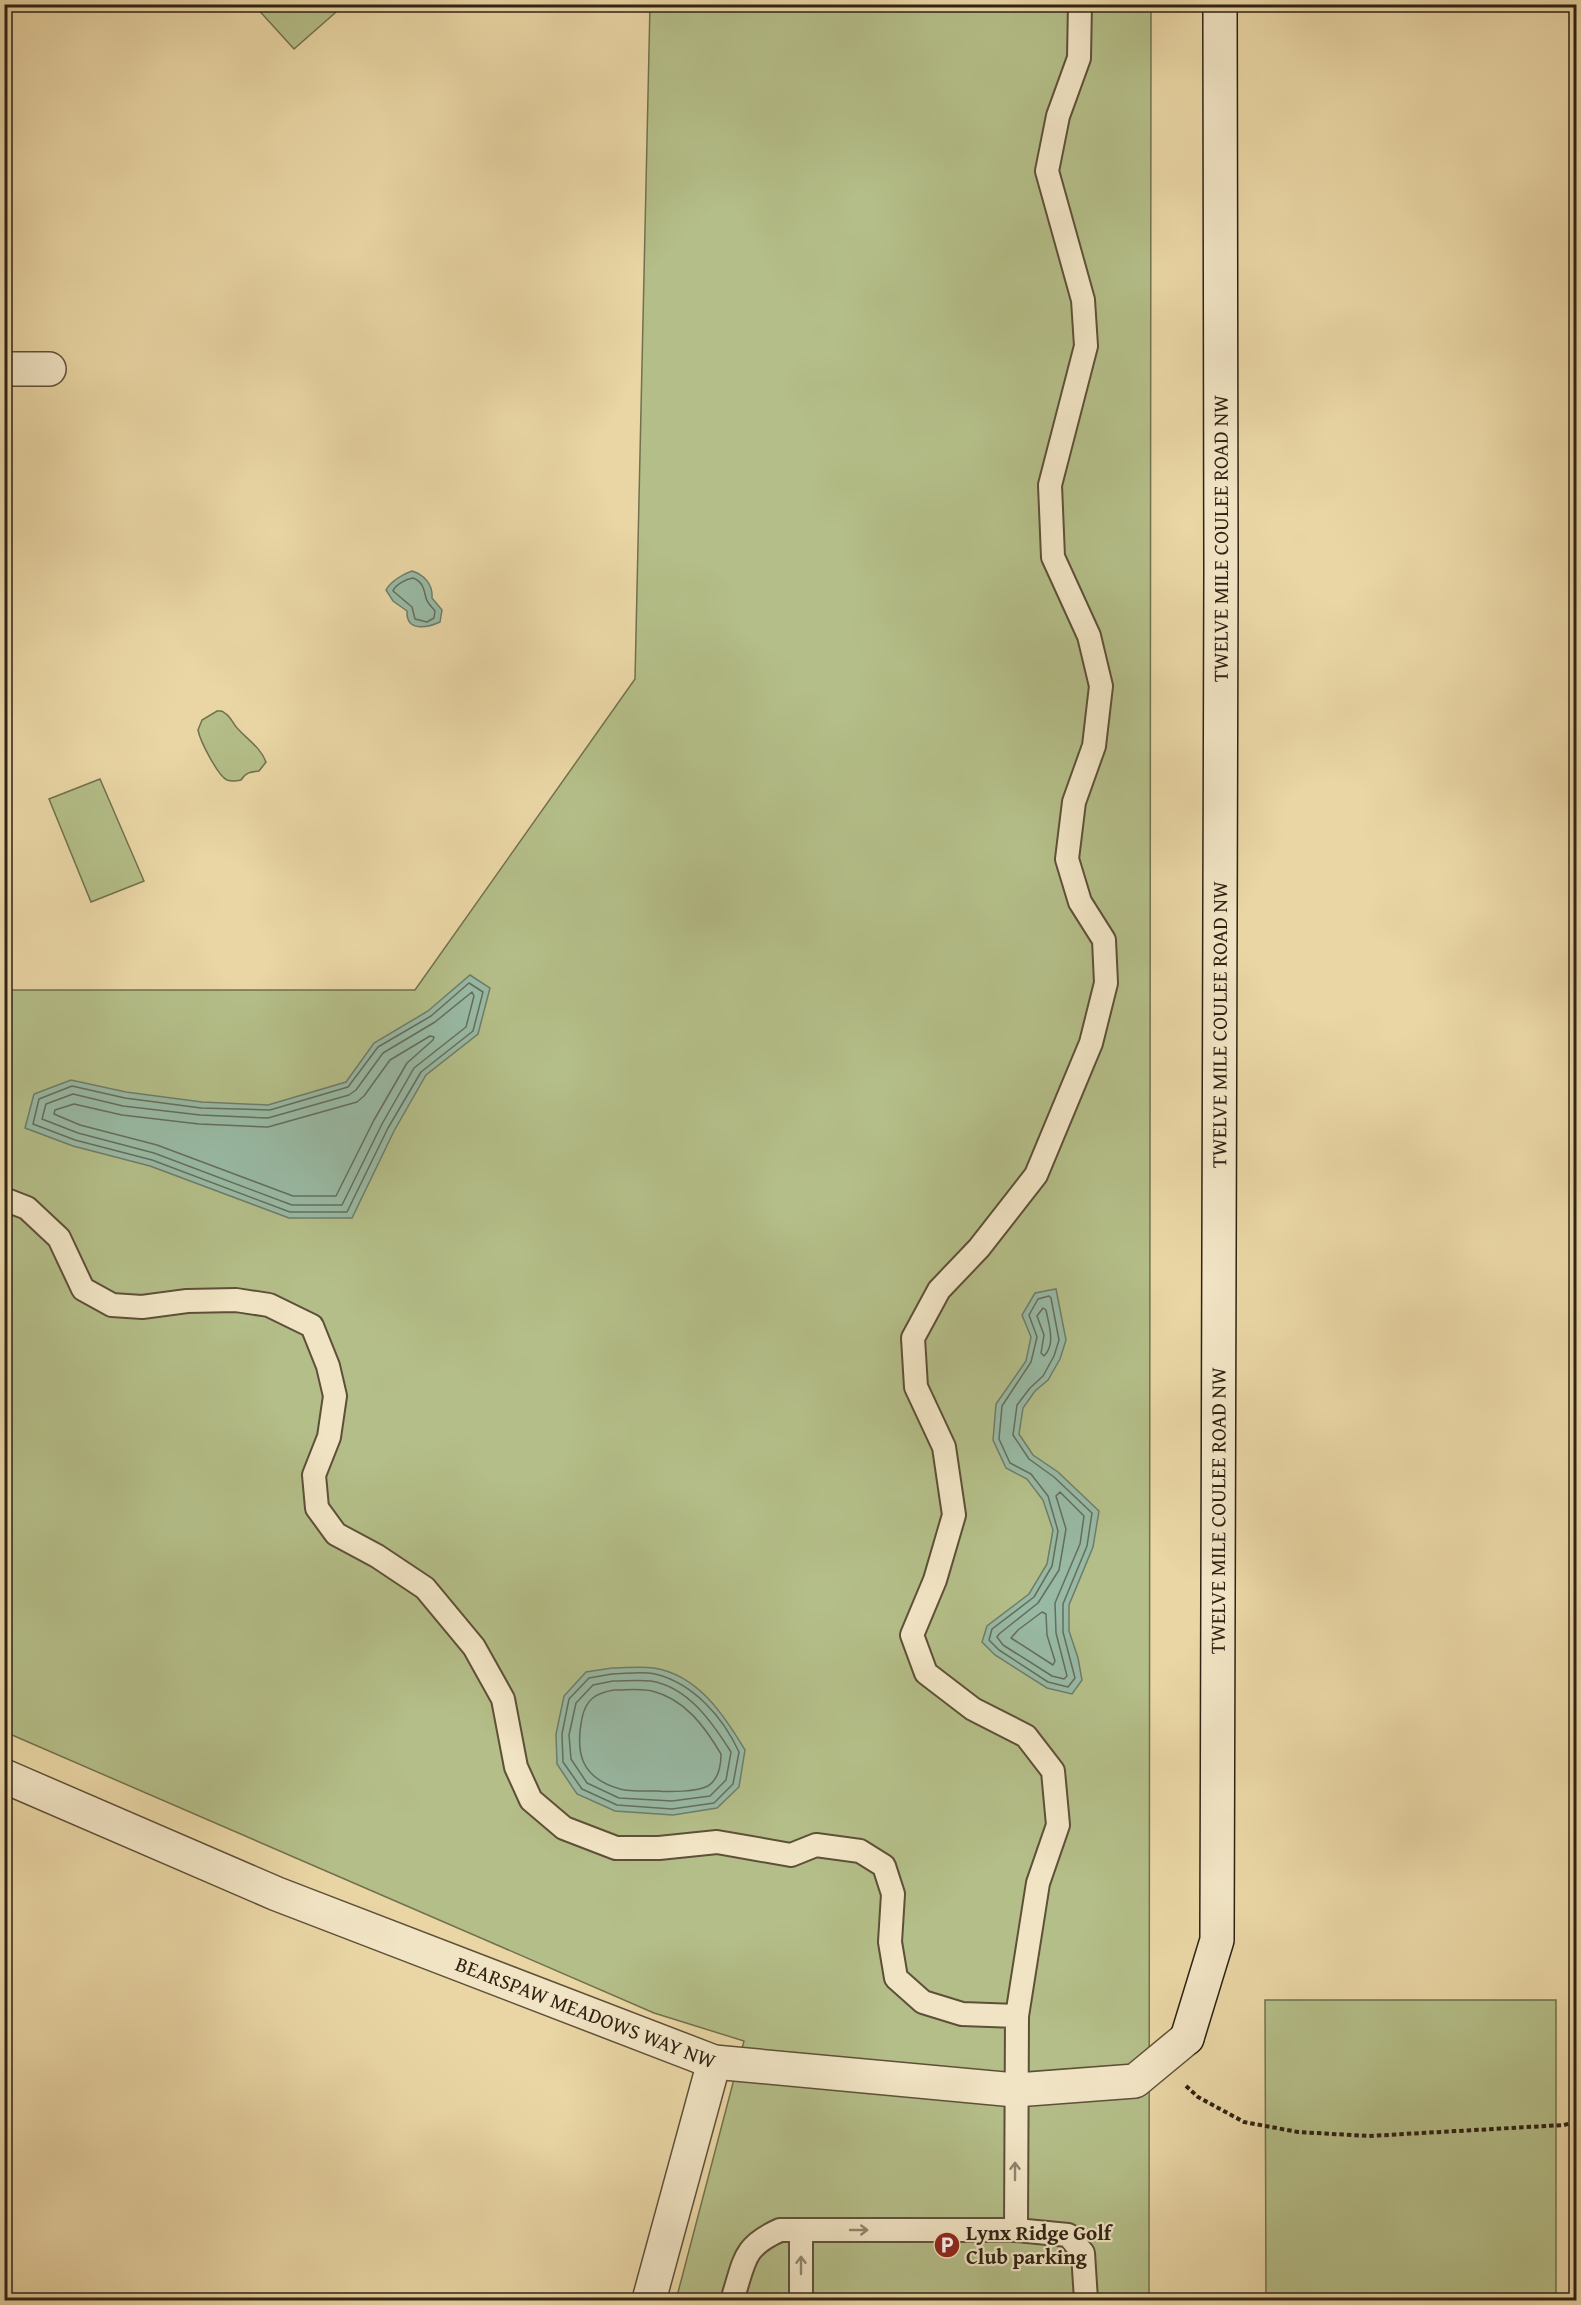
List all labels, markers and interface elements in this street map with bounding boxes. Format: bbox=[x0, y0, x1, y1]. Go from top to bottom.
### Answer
street label: TWELVE MILE COULEE ROAD NW bbox=[1205, 395, 1236, 682]
street label: TWELVE MILE COULEE ROAD NW bbox=[1203, 881, 1235, 1168]
street label: TWELVE MILE COULEE ROAD NW bbox=[1202, 1367, 1234, 1654]
street label: BEARSPAW MEADOWS WAY NW bbox=[451, 1948, 720, 2076]
one-way arrow bbox=[1009, 2162, 1021, 2182]
place label: Lynx Ridge Golf Club parking bbox=[966, 2217, 1114, 2272]
one-way arrow bbox=[849, 2224, 869, 2236]
parking icon: Lynx Ridge Golf Club parking bbox=[932, 2230, 962, 2260]
one-way arrow bbox=[795, 2256, 807, 2276]

